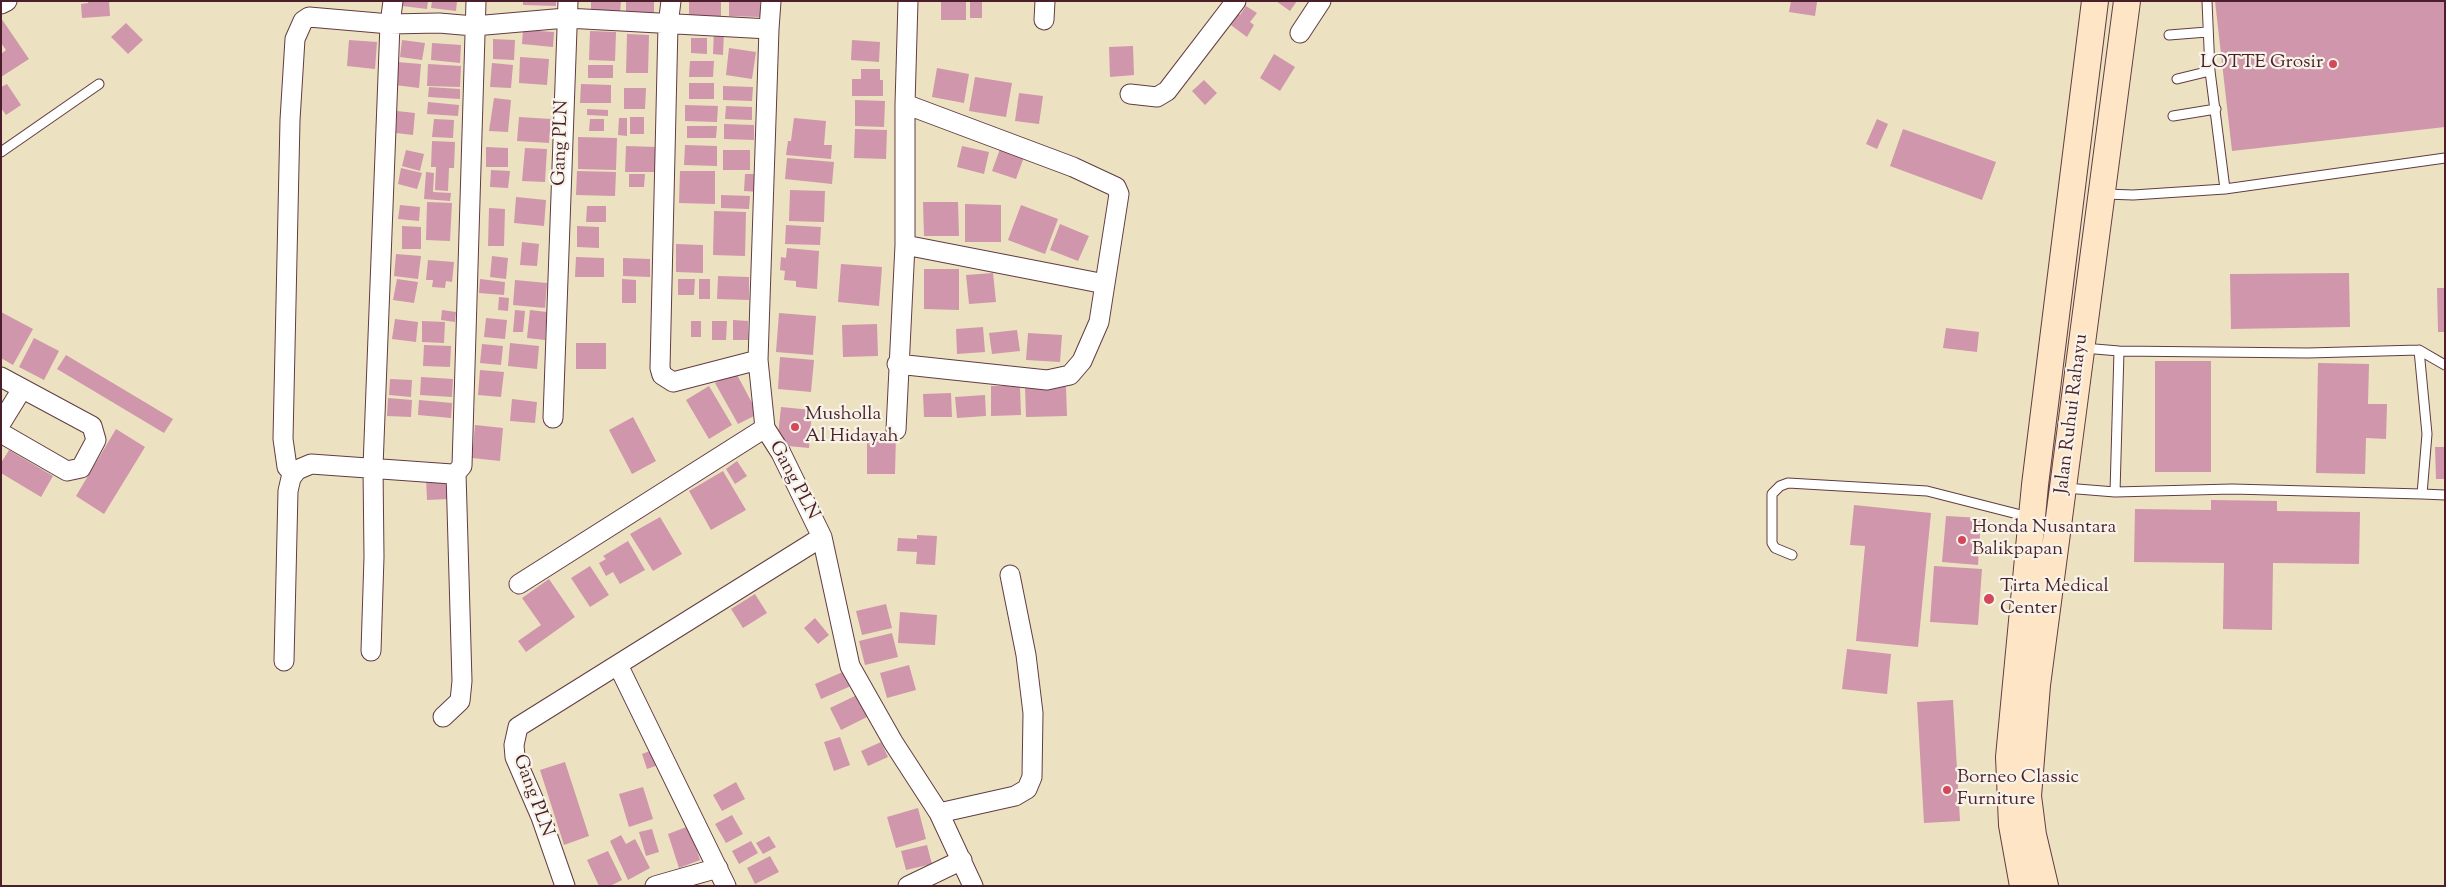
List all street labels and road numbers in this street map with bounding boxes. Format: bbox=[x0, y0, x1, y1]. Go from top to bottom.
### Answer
street label: Gang PLN bbox=[549, 100, 575, 186]
street label: Jalan Ruhui Rahayu bbox=[2052, 332, 2094, 496]
street label: Gang PLN bbox=[763, 438, 823, 524]
street label: Gang PLN bbox=[507, 752, 557, 840]

